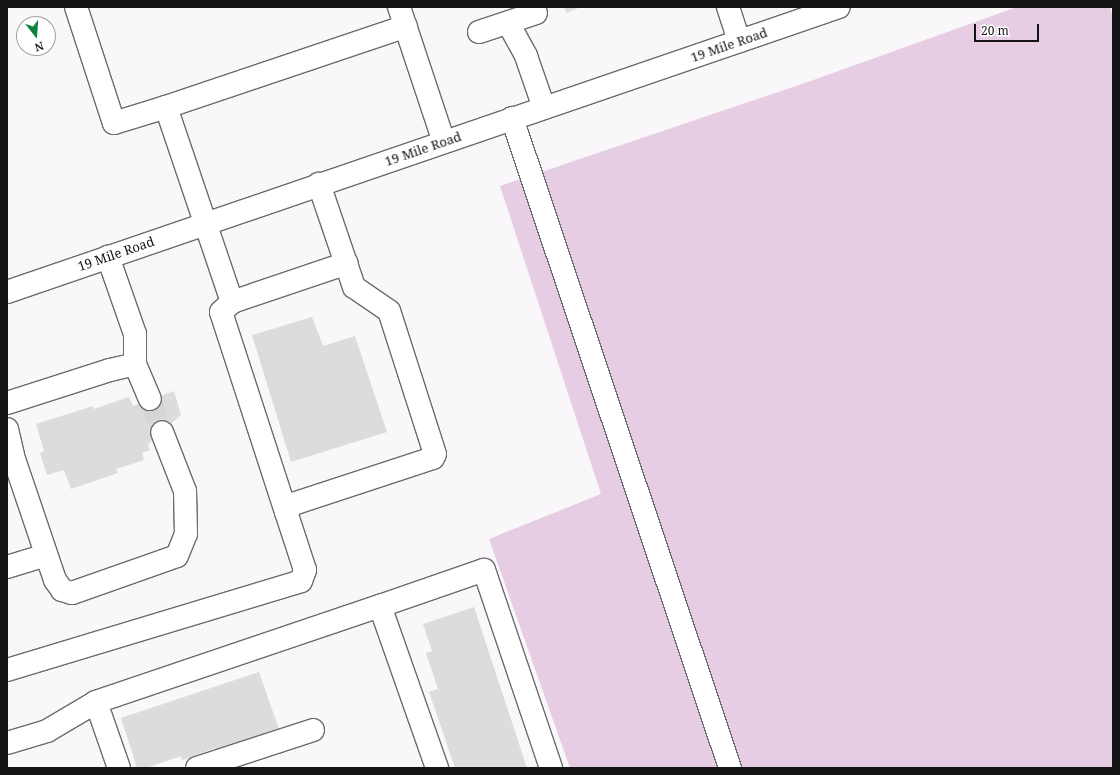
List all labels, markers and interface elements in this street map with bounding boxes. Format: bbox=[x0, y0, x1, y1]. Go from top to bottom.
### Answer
north arrow bbox=[16, 16, 56, 56]
scale bar bbox=[976, 16, 1041, 42]
text: 20 m bbox=[981, 22, 1009, 39]
street label: 19 Mile Road bbox=[689, 25, 769, 65]
text: N bbox=[33, 39, 46, 55]
street label: 19 Mile Road bbox=[383, 129, 463, 169]
street label: 19 Mile Road bbox=[76, 234, 156, 274]

